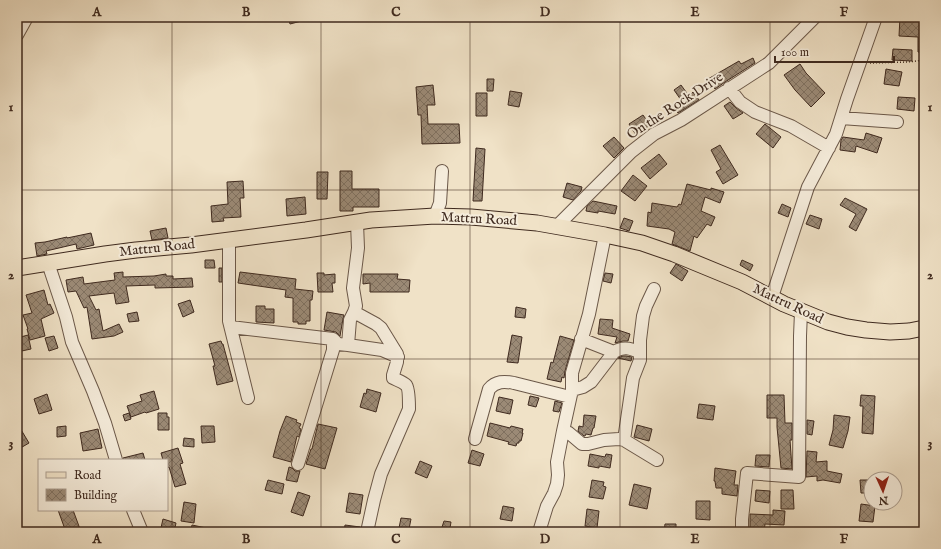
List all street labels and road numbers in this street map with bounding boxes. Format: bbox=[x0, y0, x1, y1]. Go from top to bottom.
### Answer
street label: On the Rock Drive bbox=[624, 68, 727, 144]
street label: Mattru Road bbox=[441, 208, 518, 230]
street label: Mattru Road bbox=[118, 235, 196, 261]
street label: Mattru Road bbox=[750, 280, 827, 328]

